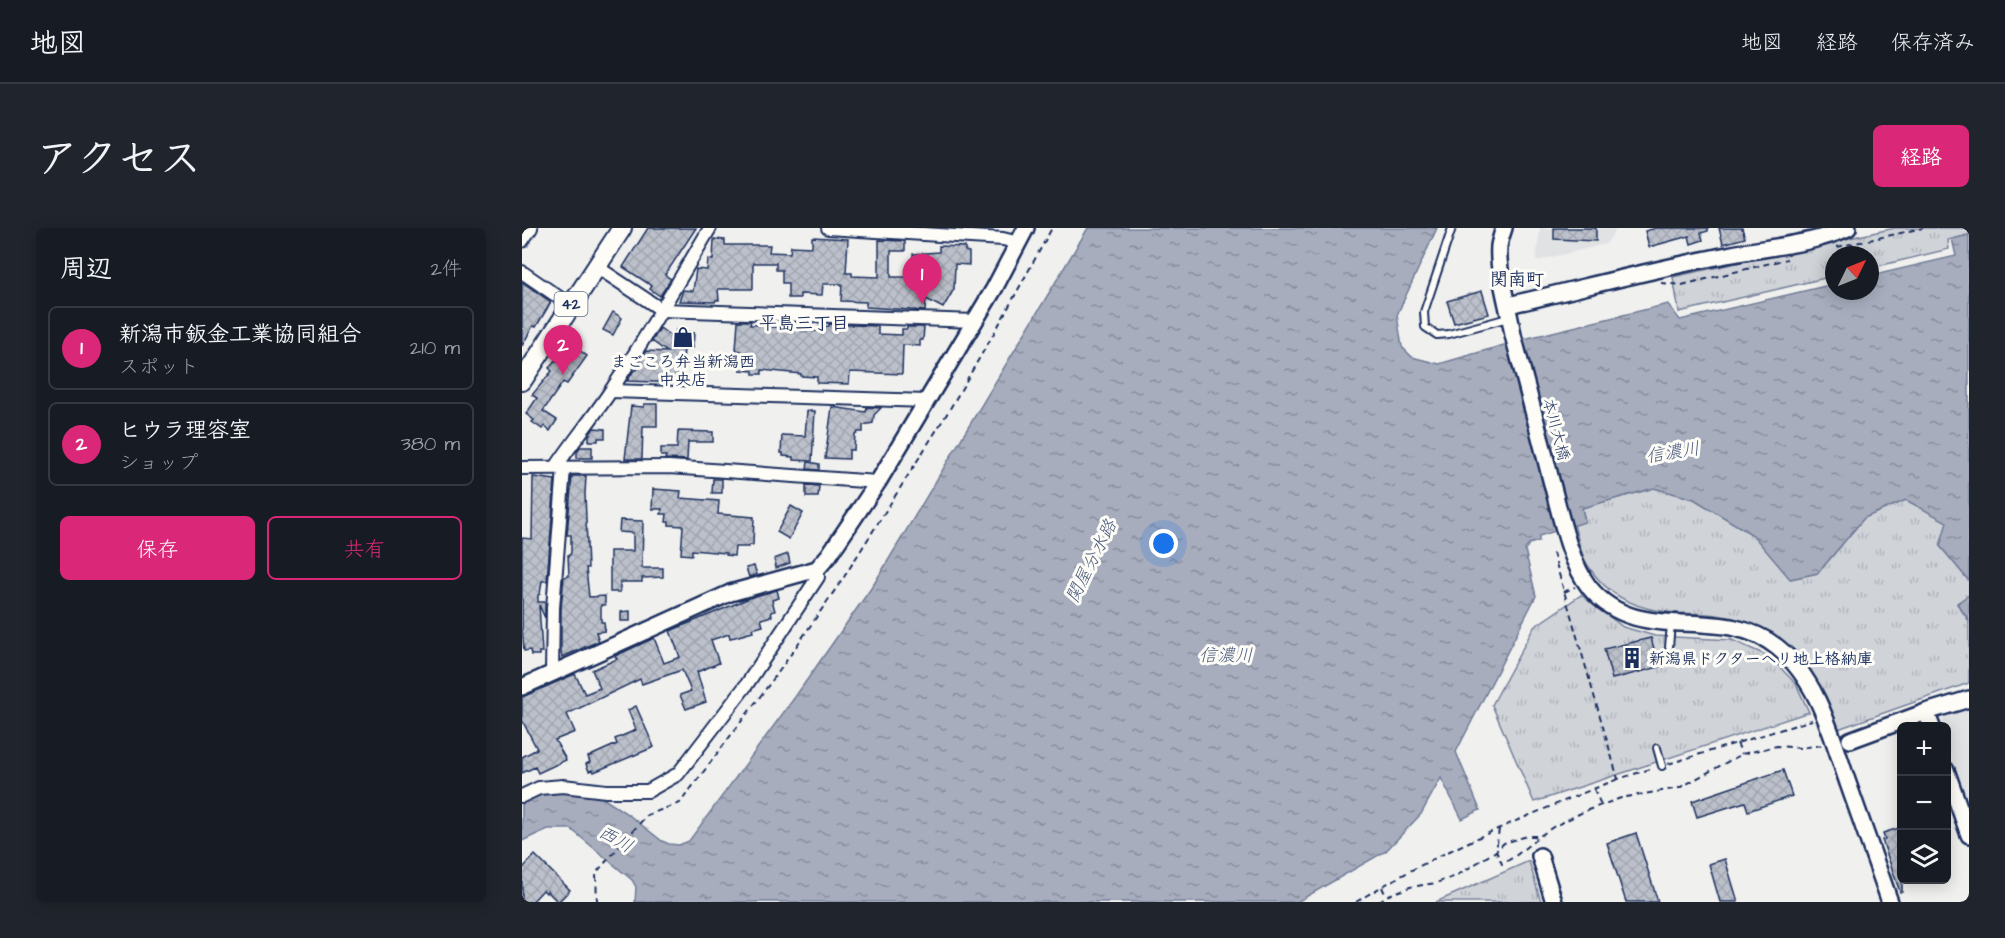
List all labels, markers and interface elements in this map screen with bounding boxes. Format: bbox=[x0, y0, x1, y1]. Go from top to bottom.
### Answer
text: 地図 bbox=[30, 24, 86, 63]
text: 地図 bbox=[1741, 28, 1783, 57]
text: 経路 bbox=[1816, 28, 1858, 57]
text: 保存済み bbox=[1891, 28, 1975, 57]
button: 経路 bbox=[1873, 125, 1969, 187]
text: アクセス bbox=[36, 131, 201, 189]
north arrow bbox=[1825, 246, 1879, 300]
text: 周辺 bbox=[60, 251, 112, 287]
pin: 1 bbox=[902, 254, 942, 304]
text: 2件 bbox=[431, 255, 462, 283]
district label: 関南町 bbox=[1490, 267, 1544, 292]
road number: 42 bbox=[554, 292, 588, 316]
district label: 平島三丁目 bbox=[759, 311, 849, 336]
text: 新潟市鈑金工業協同組合 bbox=[119, 319, 361, 350]
shop icon: まごころ弁当新潟西 中央店 bbox=[671, 325, 695, 349]
pin: 2 bbox=[544, 326, 582, 375]
text: 1 bbox=[80, 334, 83, 362]
text: 210 m bbox=[410, 334, 460, 362]
place label: まごころ弁当新潟西 中央店 bbox=[611, 351, 755, 391]
text: スポット bbox=[119, 353, 199, 381]
street label: 本川大橋 bbox=[1537, 395, 1575, 463]
text: ヒウラ理容室 bbox=[119, 415, 251, 446]
text: 2 bbox=[76, 430, 87, 458]
text: 380 m bbox=[401, 430, 460, 458]
water label: 信濃川 bbox=[1644, 436, 1702, 469]
text: ショップ bbox=[119, 449, 198, 477]
water label: 関屋分水路 bbox=[1060, 515, 1123, 607]
button: 保存 bbox=[60, 516, 255, 580]
button: 共有 bbox=[267, 516, 462, 580]
your location bbox=[1149, 529, 1178, 558]
water label: 信濃川 bbox=[1199, 643, 1253, 668]
building icon: 新潟県ドクターヘリ地上格納庫 bbox=[1620, 646, 1644, 670]
place label: 新潟県ドクターヘリ地上格納庫 bbox=[1649, 648, 1873, 670]
map controls bbox=[1897, 722, 1951, 884]
button: + bbox=[1897, 722, 1951, 776]
button: − bbox=[1897, 776, 1951, 830]
water label: 西川 bbox=[594, 820, 638, 859]
button: layers bbox=[1897, 830, 1951, 884]

